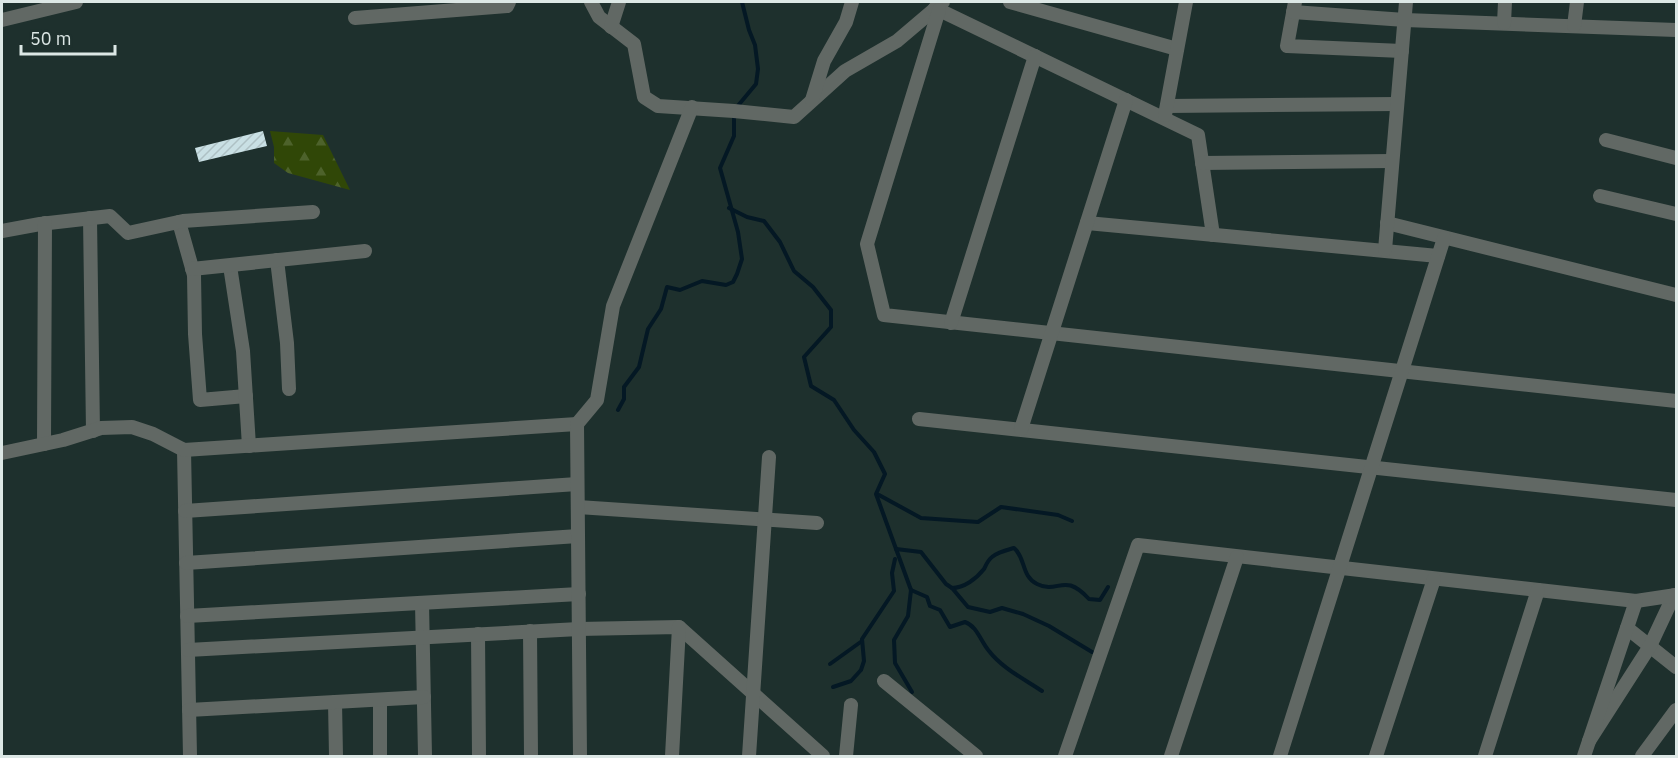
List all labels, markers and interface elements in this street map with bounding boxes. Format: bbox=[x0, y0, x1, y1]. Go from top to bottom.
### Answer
scale bar bbox=[21, 18, 116, 56]
text: 50 m bbox=[30, 27, 72, 50]

